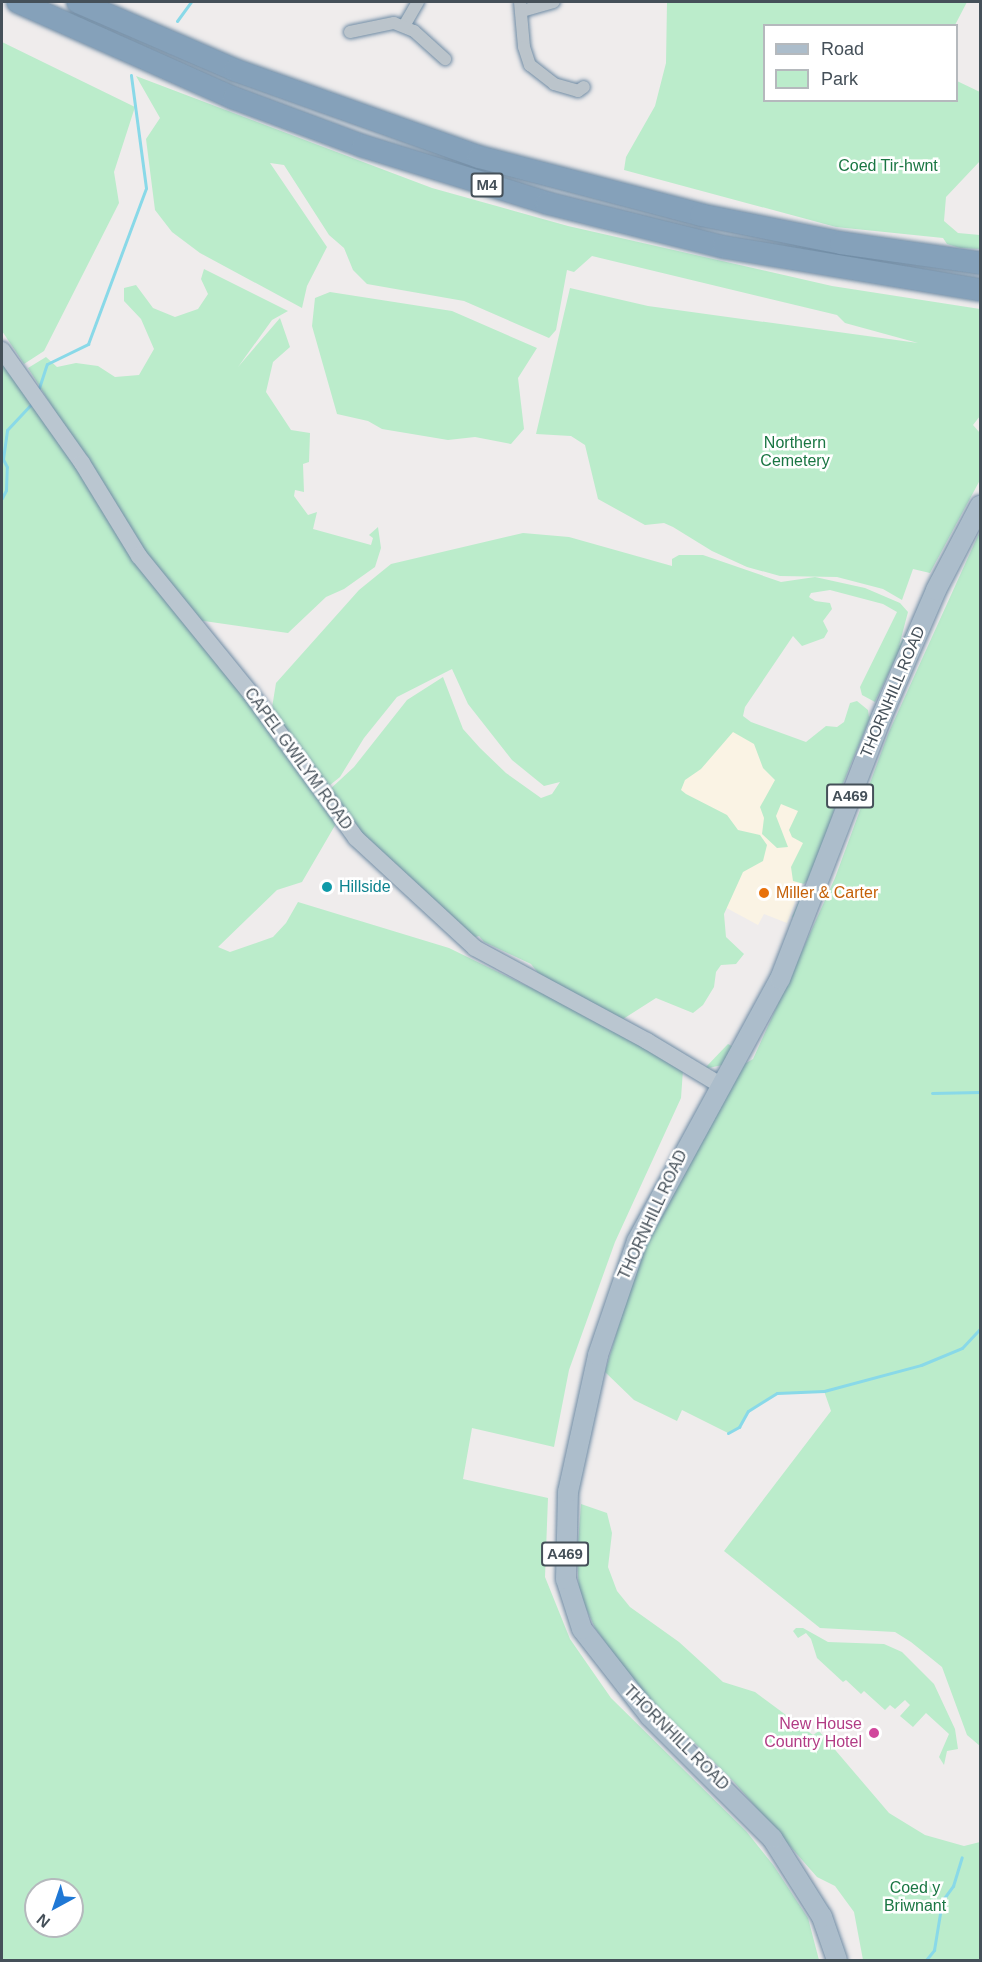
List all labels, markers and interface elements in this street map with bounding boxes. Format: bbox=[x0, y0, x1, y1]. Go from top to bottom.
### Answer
legend bbox=[763, 24, 958, 102]
text: Road bbox=[821, 39, 864, 59]
text: Park bbox=[821, 69, 858, 89]
park label: Coed Tir-hwnt bbox=[838, 156, 938, 176]
road number: M4 bbox=[470, 173, 504, 197]
park label: Northern Cemetery bbox=[760, 433, 830, 471]
street label: THORNHILL ROAD bbox=[857, 623, 929, 761]
street label: CAPEL GWILYM ROAD bbox=[240, 684, 356, 834]
road number: A469 bbox=[826, 784, 874, 808]
place label: Hillside bbox=[339, 877, 391, 897]
marker: Hillside bbox=[320, 880, 334, 894]
place label: Miller & Carter bbox=[776, 883, 878, 903]
marker: Miller & Carter bbox=[757, 886, 771, 900]
street label: THORNHILL ROAD bbox=[614, 1147, 692, 1283]
road number: A469 bbox=[541, 1542, 589, 1566]
street label: THORNHILL ROAD bbox=[619, 1681, 733, 1795]
place label: New House Country Hotel bbox=[764, 1714, 862, 1752]
marker: New House Country Hotel bbox=[867, 1726, 881, 1740]
north arrow bbox=[24, 1878, 84, 1938]
park label: Coed y Briwnant bbox=[884, 1878, 946, 1916]
text: N bbox=[34, 1910, 53, 1931]

